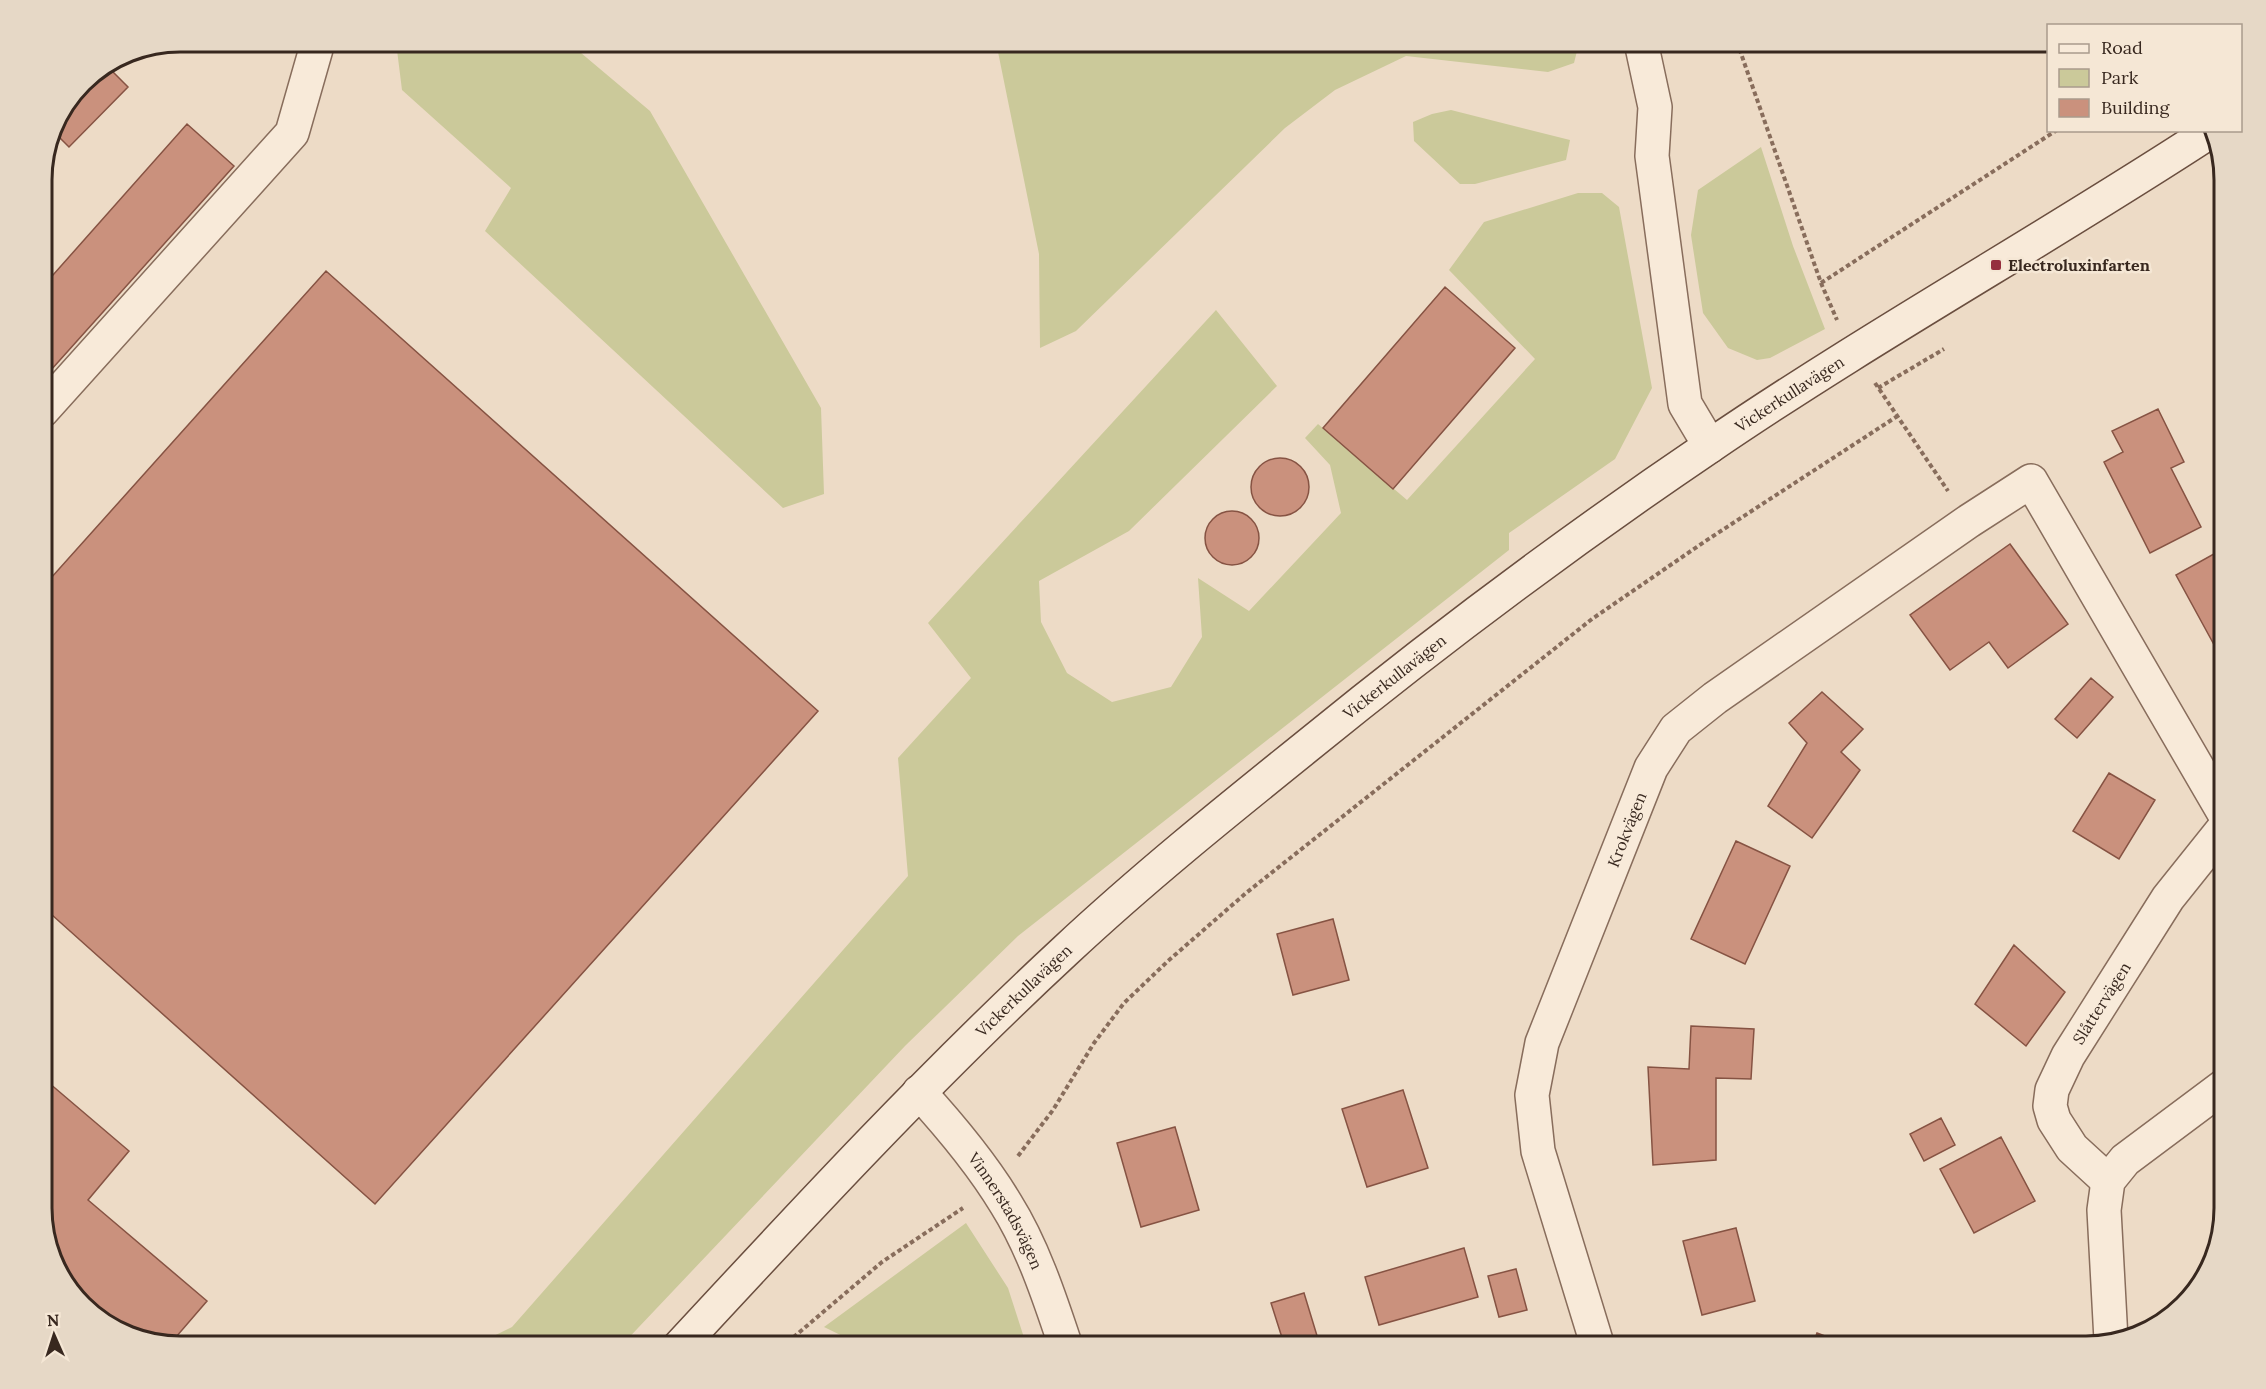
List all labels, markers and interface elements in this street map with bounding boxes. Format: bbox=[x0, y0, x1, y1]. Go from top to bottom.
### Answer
legend bbox=[2047, 24, 2242, 132]
text: Road bbox=[2101, 36, 2143, 59]
text: Park bbox=[2101, 66, 2139, 89]
text: Building bbox=[2101, 96, 2171, 119]
place label: Electroluxinfarten bbox=[2008, 255, 2150, 275]
marker: Electroluxinfarten bbox=[1989, 258, 2003, 272]
street label: Vickerkullavägen bbox=[1730, 351, 1848, 437]
street label: Vickerkullavägen bbox=[1338, 630, 1450, 724]
street label: Krokvägen bbox=[1603, 789, 1651, 870]
street label: Vickerkullavägen bbox=[971, 940, 1076, 1042]
street label: Slåttervägen bbox=[2068, 958, 2135, 1048]
street label: Vinnerstadsvägen bbox=[963, 1148, 1047, 1272]
north arrow bbox=[24, 1305, 84, 1365]
text: N bbox=[47, 1310, 60, 1330]

